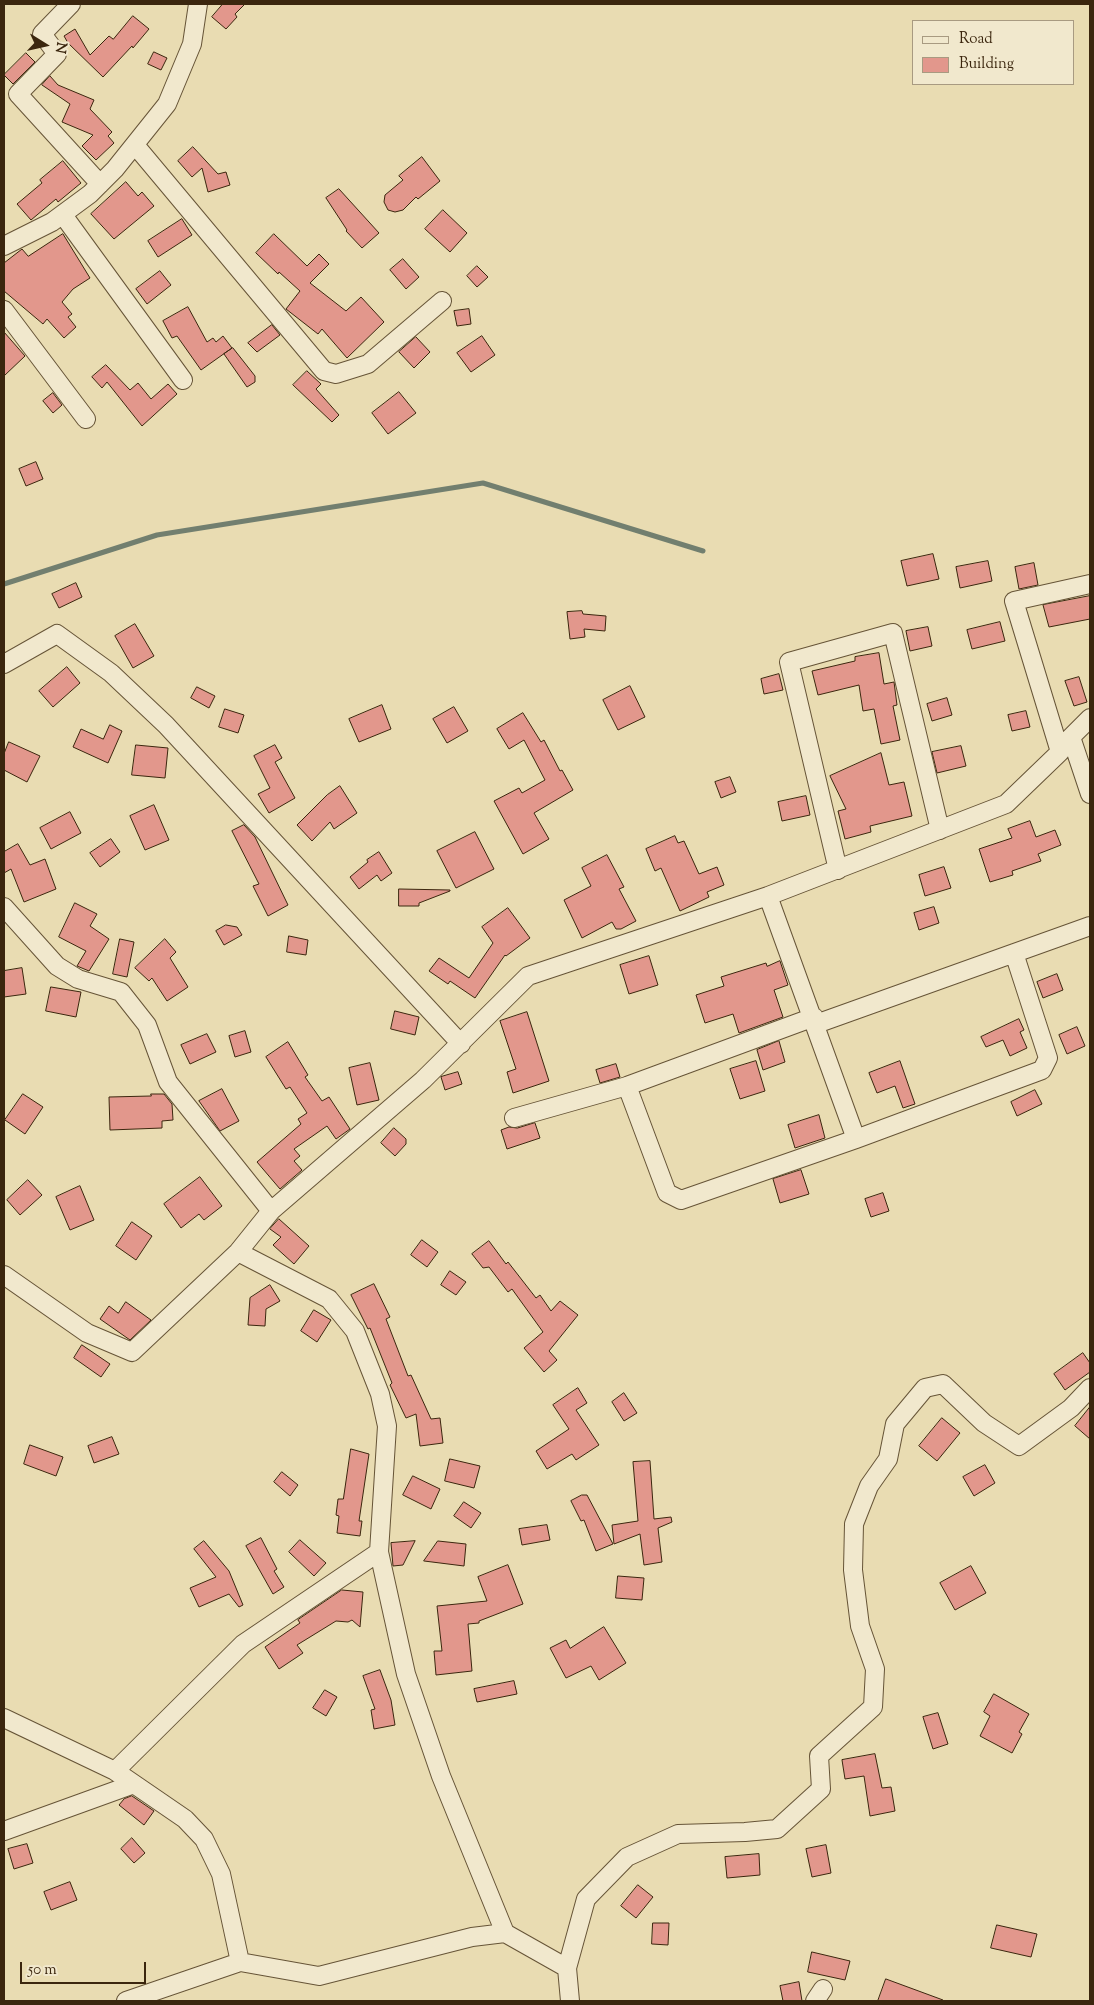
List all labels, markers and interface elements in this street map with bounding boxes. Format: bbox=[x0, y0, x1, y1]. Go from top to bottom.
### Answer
north arrow bbox=[20, 20, 70, 70]
legend bbox=[912, 20, 1074, 85]
text: Road bbox=[959, 29, 993, 50]
text: N bbox=[49, 40, 71, 55]
text: Building bbox=[959, 54, 1014, 75]
scale bar bbox=[22, 1952, 149, 1984]
text: 50 m bbox=[28, 1960, 57, 1981]

